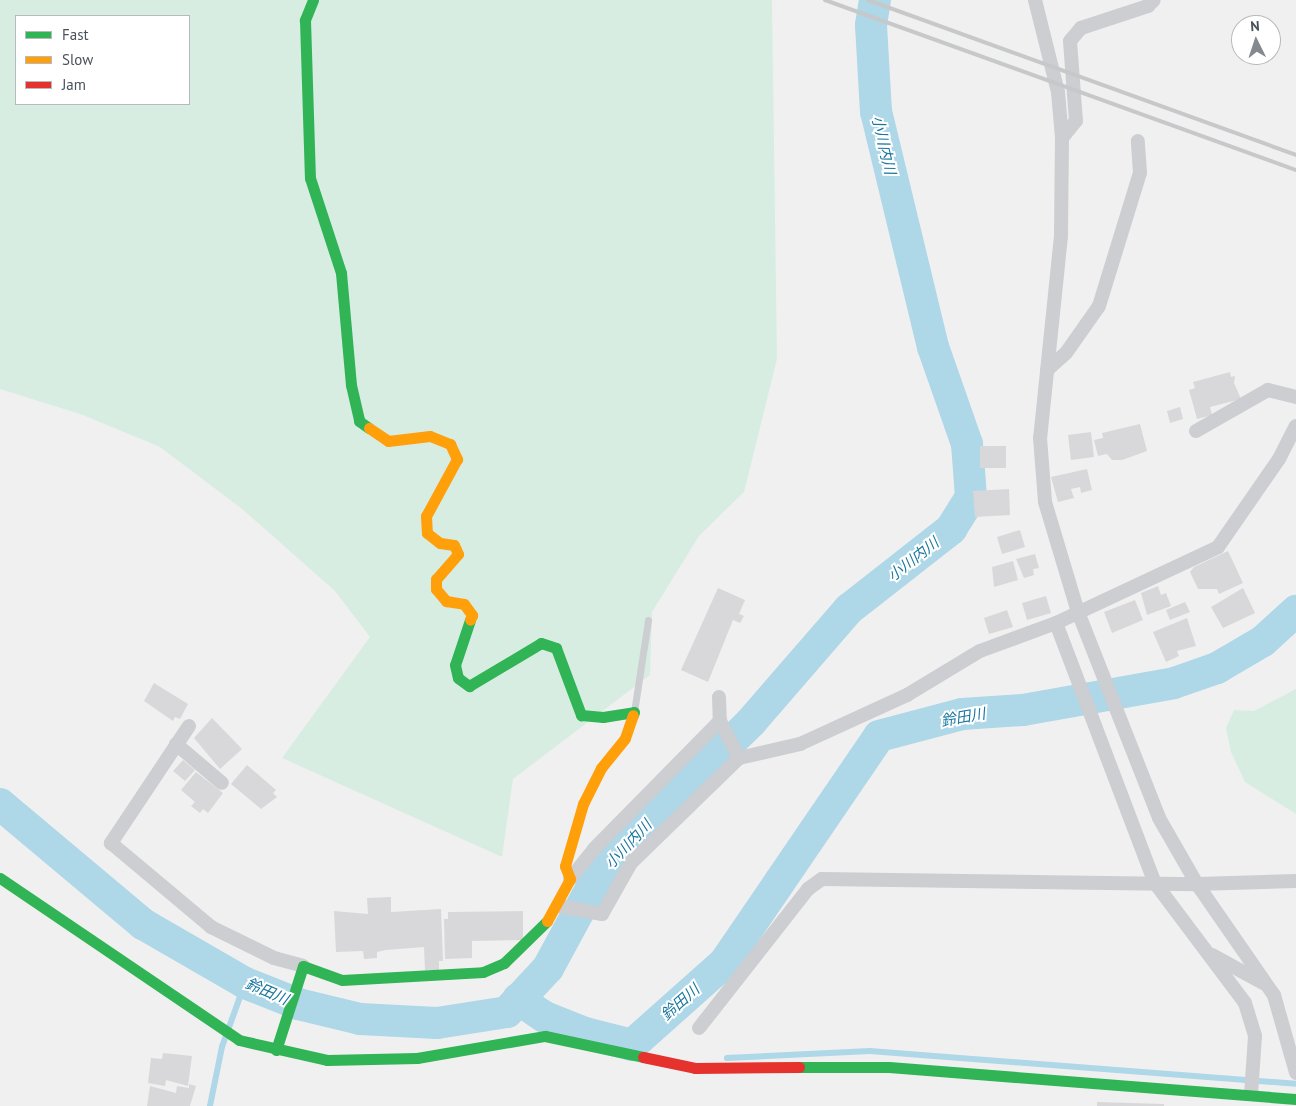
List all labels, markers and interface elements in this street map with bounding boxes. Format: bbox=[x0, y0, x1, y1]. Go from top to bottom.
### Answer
legend bbox=[15, 15, 190, 105]
north arrow bbox=[1231, 15, 1281, 65]
text: N bbox=[1250, 17, 1260, 35]
text: Fast bbox=[62, 25, 89, 44]
text: Slow bbox=[62, 50, 93, 69]
text: Jam bbox=[62, 75, 86, 94]
water label: 小川内川 bbox=[868, 114, 900, 176]
water label: 小川内川 bbox=[884, 533, 942, 585]
water label: 鈴田川 bbox=[939, 704, 987, 730]
water label: 小川内川 bbox=[601, 816, 655, 872]
water label: 鈴田川 bbox=[243, 974, 291, 1008]
water label: 鈴田川 bbox=[657, 980, 703, 1024]

